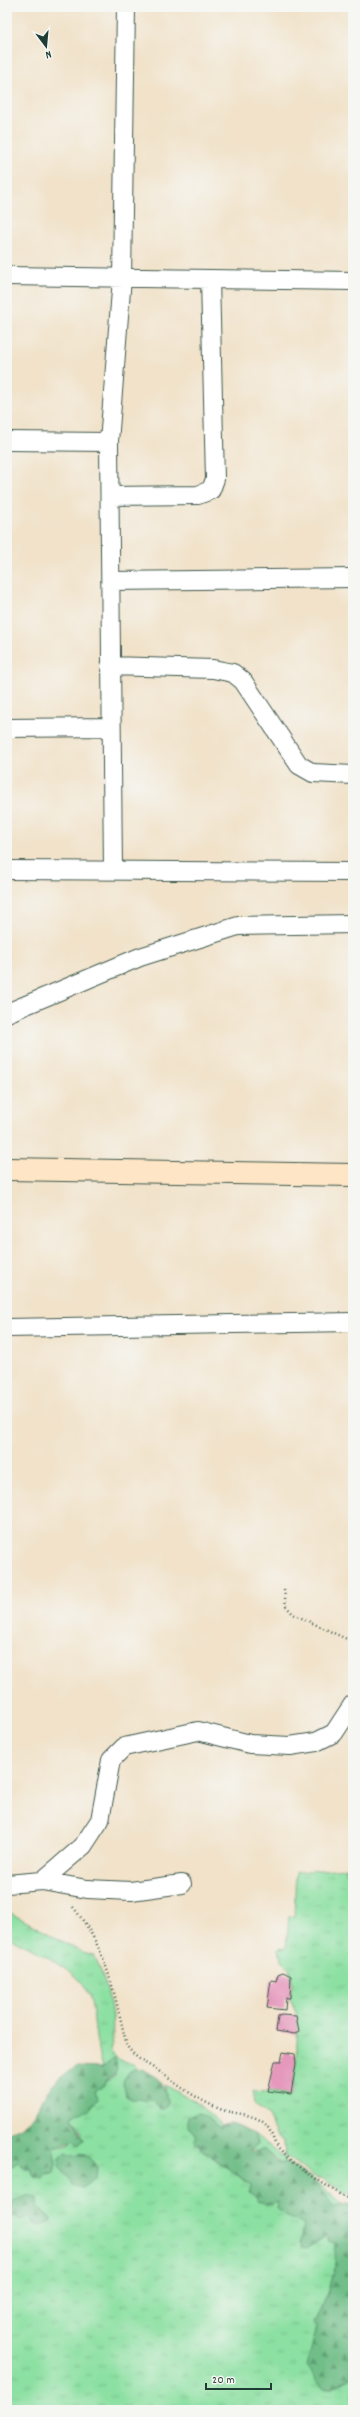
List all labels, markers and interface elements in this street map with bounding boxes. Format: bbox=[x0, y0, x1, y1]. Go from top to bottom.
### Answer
north arrow bbox=[26, 26, 66, 66]
text: N bbox=[43, 45, 53, 62]
scale bar bbox=[206, 2365, 271, 2391]
text: 20 m bbox=[212, 2372, 235, 2389]

